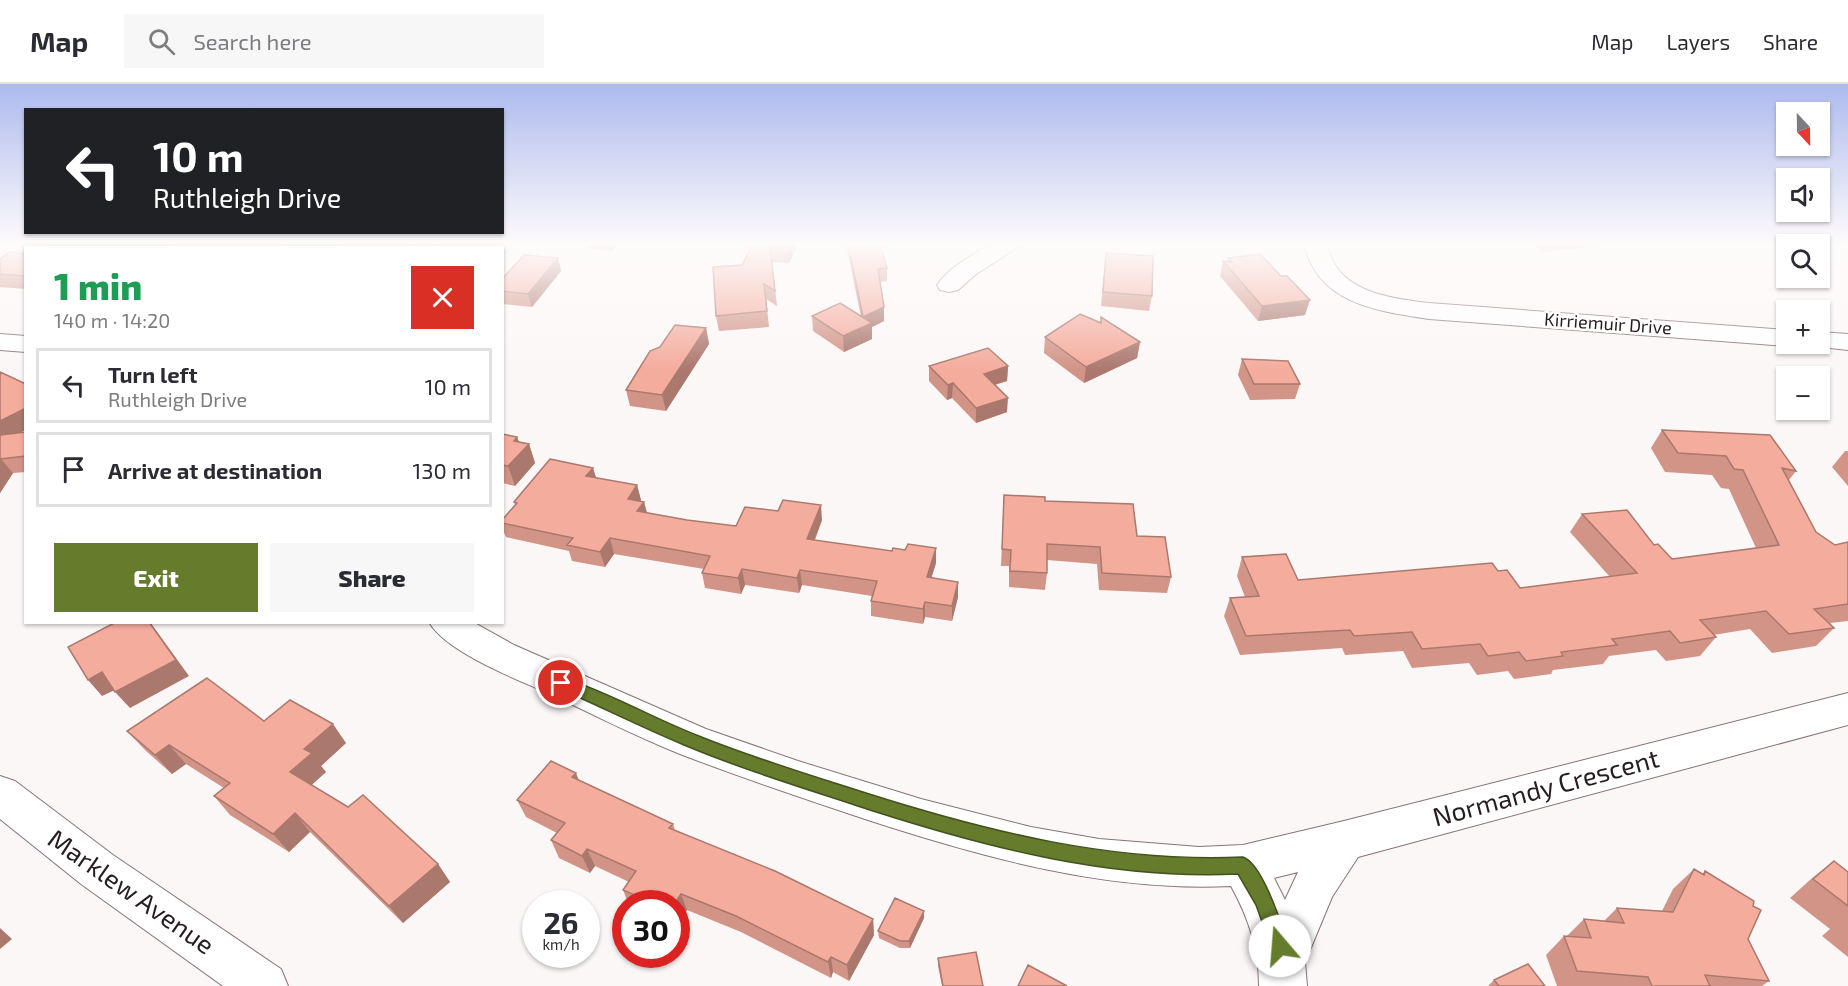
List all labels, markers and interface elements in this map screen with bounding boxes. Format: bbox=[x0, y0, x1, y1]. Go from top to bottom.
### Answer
search box bbox=[124, 14, 544, 68]
text: Map bbox=[30, 24, 88, 58]
icon: search bbox=[145, 25, 178, 58]
text: Search here bbox=[193, 28, 312, 54]
text: Map bbox=[1591, 29, 1633, 54]
text: Layers bbox=[1666, 29, 1730, 54]
text: Share bbox=[1763, 29, 1818, 54]
north arrow bbox=[1776, 102, 1830, 156]
map controls bbox=[1776, 102, 1830, 420]
text: 10 m bbox=[153, 130, 244, 180]
icon: left bbox=[54, 132, 132, 210]
button: sound bbox=[1776, 168, 1830, 222]
text: Ruthleigh Drive bbox=[153, 181, 341, 213]
button: search bbox=[1776, 234, 1830, 288]
text: 1 min bbox=[54, 264, 142, 307]
button: close bbox=[411, 266, 474, 329]
button: + bbox=[1776, 300, 1830, 354]
text: 140 m · 14:20 bbox=[54, 308, 170, 332]
street label: Kirriemuir Drive bbox=[1544, 308, 1673, 338]
text: Turn left bbox=[108, 361, 197, 387]
button: − bbox=[1776, 366, 1830, 420]
icon: left bbox=[57, 369, 90, 402]
text: 10 m bbox=[425, 373, 471, 399]
text: Ruthleigh Drive bbox=[108, 387, 247, 411]
icon: arrive bbox=[57, 453, 90, 486]
text: Arrive at destination bbox=[108, 457, 322, 483]
text: 130 m bbox=[413, 457, 471, 483]
button: Exit bbox=[54, 543, 258, 612]
button: Share bbox=[270, 543, 474, 612]
pin bbox=[535, 657, 586, 708]
icon: arrive bbox=[544, 666, 577, 699]
street label: Normandy Crescent bbox=[1429, 741, 1662, 832]
street label: Marklew Avenue bbox=[43, 822, 221, 960]
speed limit sign: 30 bbox=[612, 890, 690, 968]
text: 26 bbox=[543, 904, 579, 940]
position arrow bbox=[1248, 914, 1312, 978]
text: km/h bbox=[542, 935, 580, 953]

